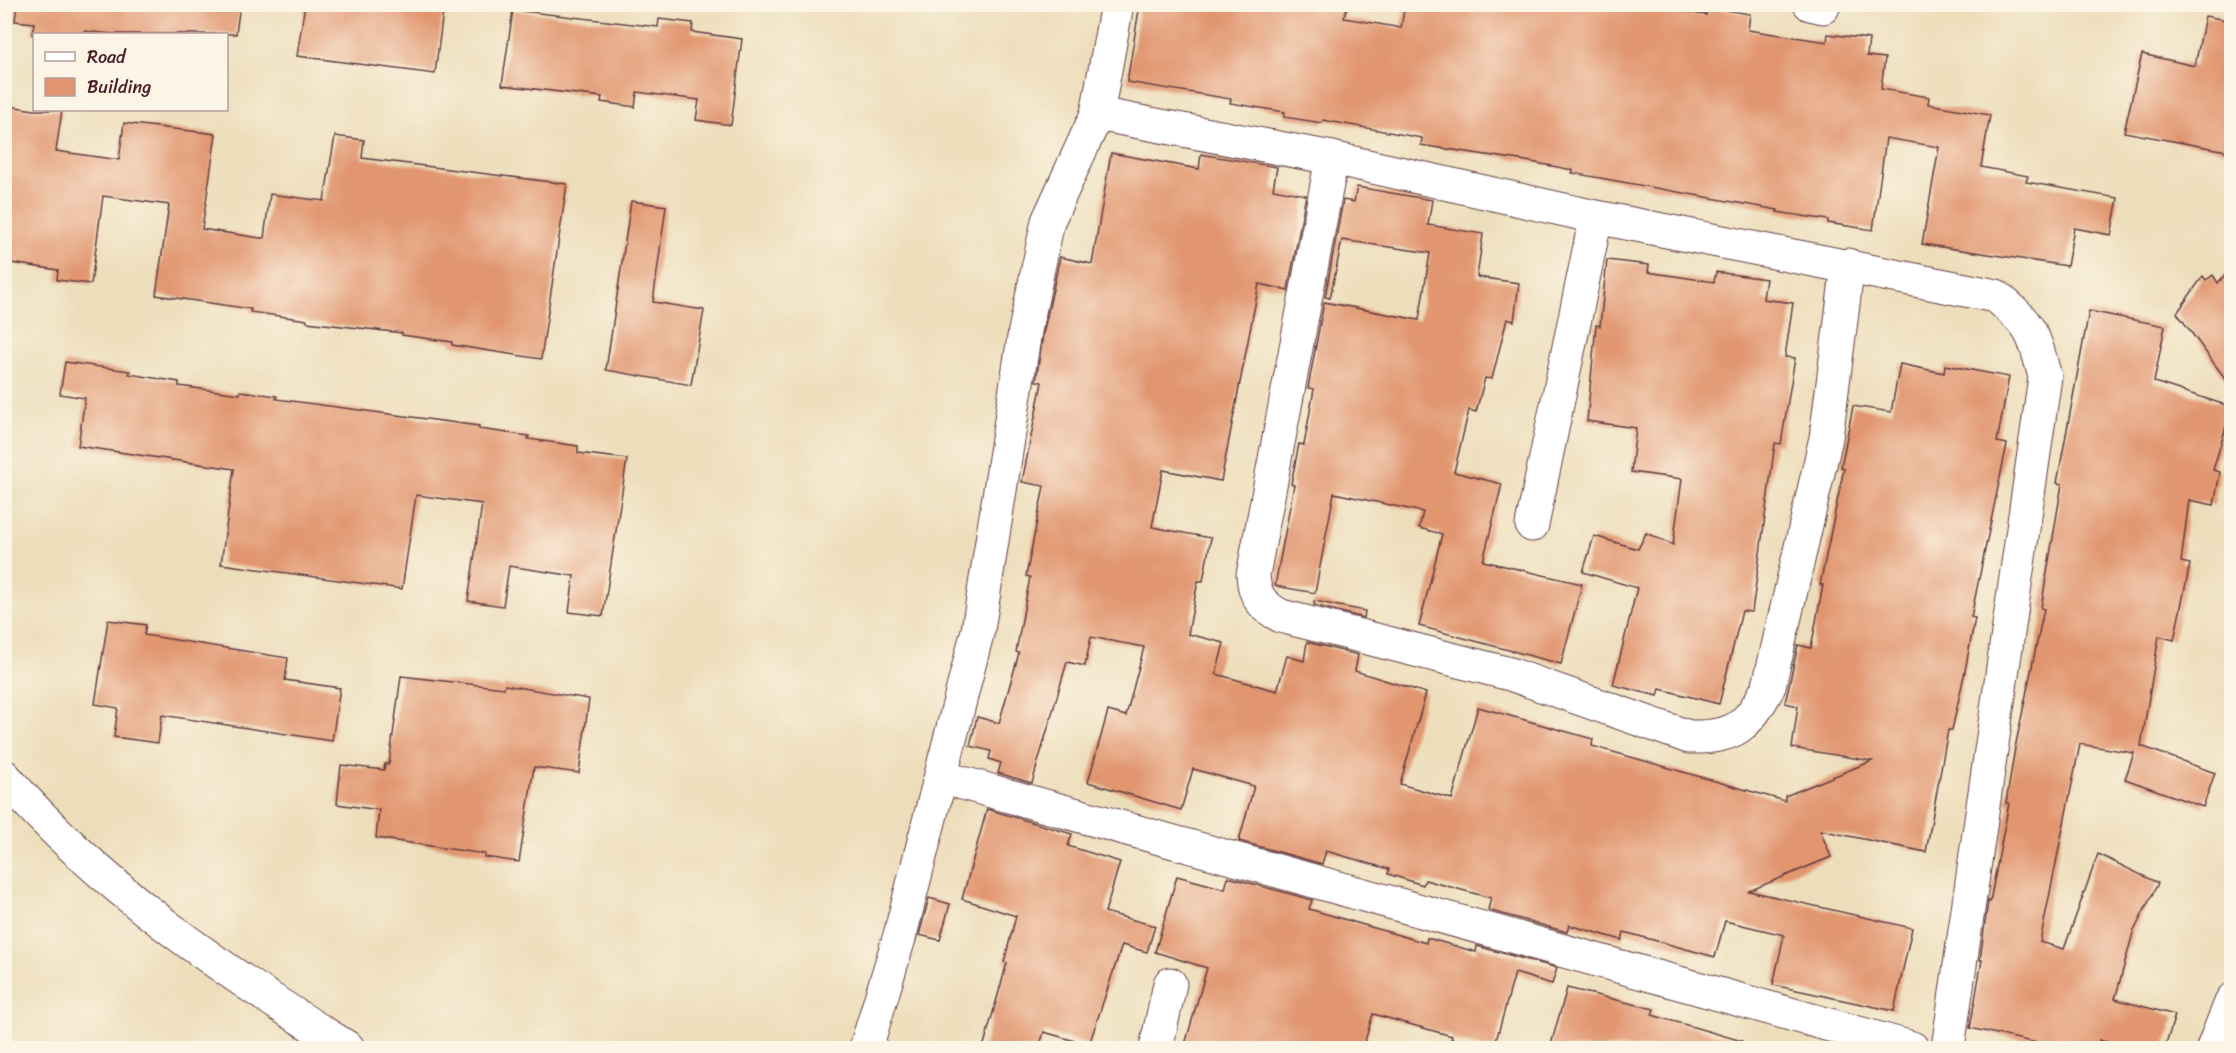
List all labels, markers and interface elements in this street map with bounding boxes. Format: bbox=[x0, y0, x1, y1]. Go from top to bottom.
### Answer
legend bbox=[33, 33, 228, 111]
text: Road bbox=[87, 41, 127, 73]
text: Building bbox=[87, 71, 151, 103]

